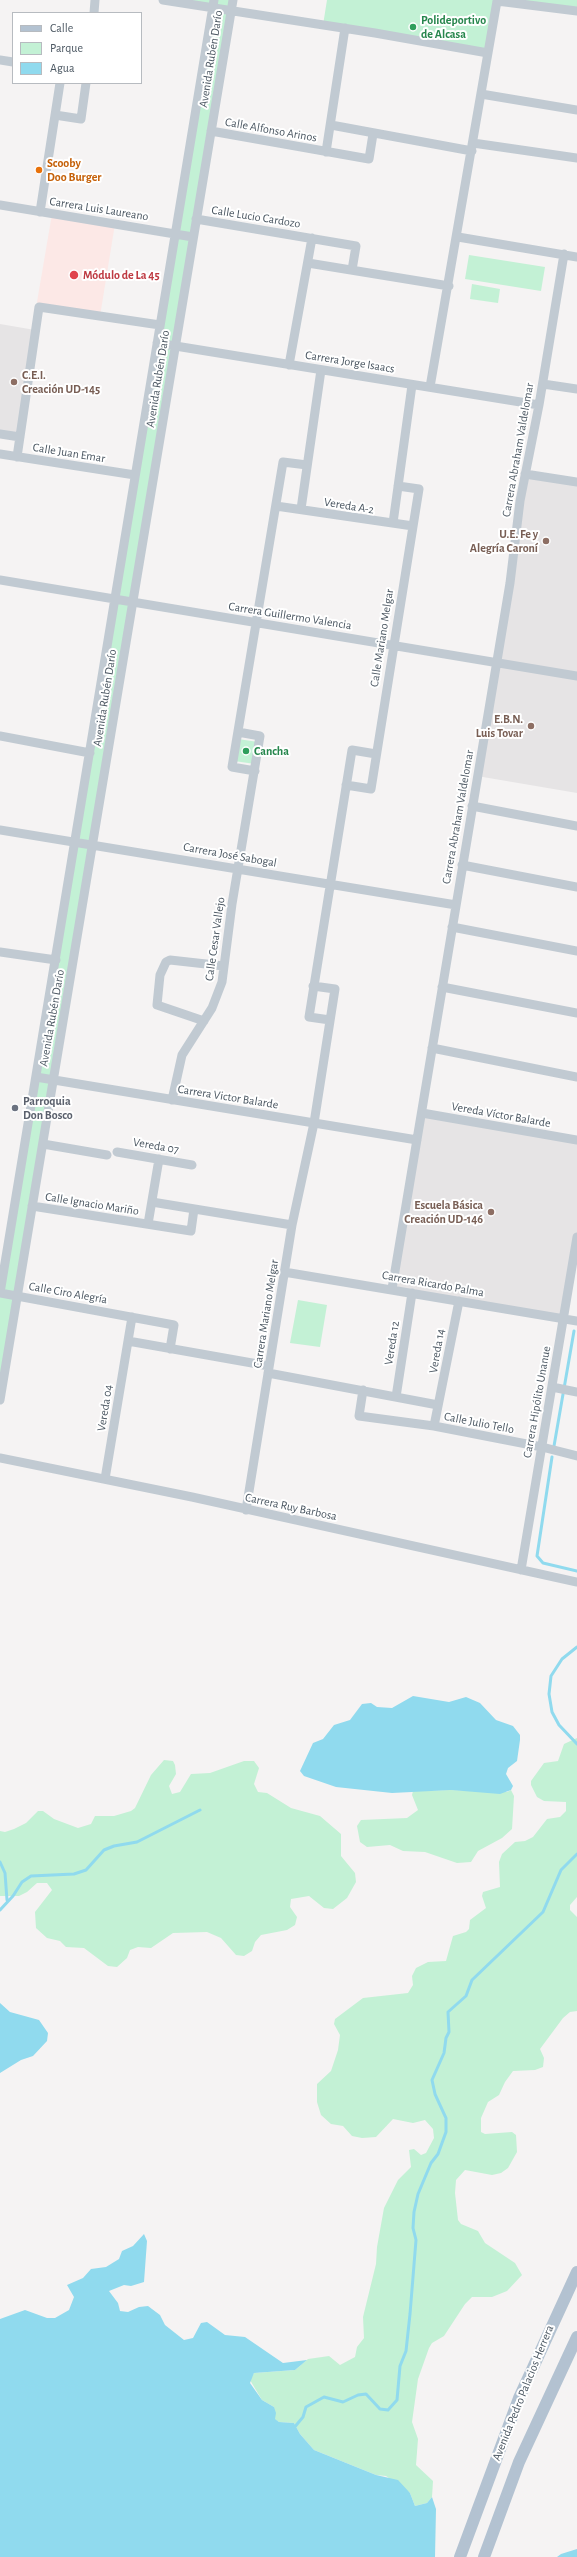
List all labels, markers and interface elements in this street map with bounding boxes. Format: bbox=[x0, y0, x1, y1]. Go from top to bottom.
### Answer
street label: Avenida Rubén Darío bbox=[196, 9, 226, 109]
legend bbox=[12, 12, 142, 84]
place label: Polideportivo de Alcasa bbox=[421, 13, 486, 41]
text: Calle bbox=[50, 22, 73, 34]
marker: Polideportivo de Alcasa bbox=[408, 22, 418, 32]
text: Parque bbox=[50, 42, 83, 54]
text: Agua bbox=[50, 62, 74, 74]
street label: Calle Alfonso Arinos bbox=[224, 115, 318, 145]
place label: Scooby Doo Burger bbox=[47, 156, 102, 184]
marker: Scooby Doo Burger bbox=[34, 165, 44, 175]
street label: Carrera Luis Laureano bbox=[48, 194, 150, 224]
street label: Calle Lucio Cardozo bbox=[211, 203, 301, 231]
place label: Módulo de La 45 bbox=[83, 268, 160, 282]
marker: Módulo de La 45 bbox=[68, 269, 80, 281]
street label: Avenida Rubén Darío bbox=[143, 329, 173, 429]
street label: Carrera Jorge Isaacs bbox=[304, 348, 396, 376]
place label: C.E.I. Creación UD-145 bbox=[22, 368, 100, 396]
marker: C.E.I. Creación UD-145 bbox=[9, 377, 19, 387]
street label: Carrera Abraham Valdelomar bbox=[499, 382, 537, 518]
street label: Calle Juan Emar bbox=[32, 440, 106, 466]
street label: Vereda A-2 bbox=[323, 495, 375, 517]
place label: U.E. Fe y Alegría Caroní bbox=[470, 527, 538, 555]
marker: U.E. Fe y Alegría Caroní bbox=[541, 536, 551, 546]
street label: Calle Mariano Melgar bbox=[367, 588, 397, 688]
street label: Carrera Guillermo Valencia bbox=[227, 599, 353, 633]
street label: Avenida Rubén Darío bbox=[90, 648, 120, 748]
place label: E.B.N. Luis Tovar bbox=[476, 712, 523, 740]
marker: E.B.N. Luis Tovar bbox=[526, 721, 536, 731]
place label: Cancha bbox=[254, 744, 289, 758]
marker: Cancha bbox=[241, 746, 251, 756]
street label: Carrera Abraham Valdelomar bbox=[439, 749, 477, 885]
street label: Carrera José Sabogal bbox=[182, 840, 278, 870]
street label: Calle Cesar Vallejo bbox=[202, 896, 228, 982]
street label: Avenida Rubén Darío bbox=[36, 968, 68, 1068]
street label: Carrera Victor Balarde bbox=[177, 1082, 279, 1112]
place label: Parroquia Don Bosco bbox=[23, 1094, 73, 1122]
street label: Vereda Víctor Balarde bbox=[450, 1099, 552, 1131]
marker: Parroquia Don Bosco bbox=[10, 1103, 20, 1113]
street label: Vereda 07 bbox=[132, 1135, 180, 1157]
street label: Calle Ignacio Mariño bbox=[44, 1189, 140, 1219]
place label: Escuela Básica Creación UD-146 bbox=[404, 1198, 483, 1226]
marker: Escuela Básica Creación UD-146 bbox=[486, 1207, 496, 1217]
street label: Carrera Mariano Melgar bbox=[250, 1259, 282, 1369]
street label: Carrera Ricardo Palma bbox=[381, 1268, 485, 1300]
street label: Calle Ciro Alegría bbox=[28, 1279, 108, 1307]
street label: Vereda 12 bbox=[381, 1320, 403, 1366]
street label: Vereda 14 bbox=[426, 1328, 448, 1374]
street label: Carrera Hipólito Unanue bbox=[520, 1345, 554, 1459]
street label: Vereda 04 bbox=[94, 1384, 116, 1432]
street label: Calle Julio Tello bbox=[443, 1409, 515, 1437]
street label: Carrera Ruy Barbosa bbox=[244, 1490, 338, 1524]
street label: Avenida Pedro Palacios Herrera bbox=[489, 2323, 557, 2463]

